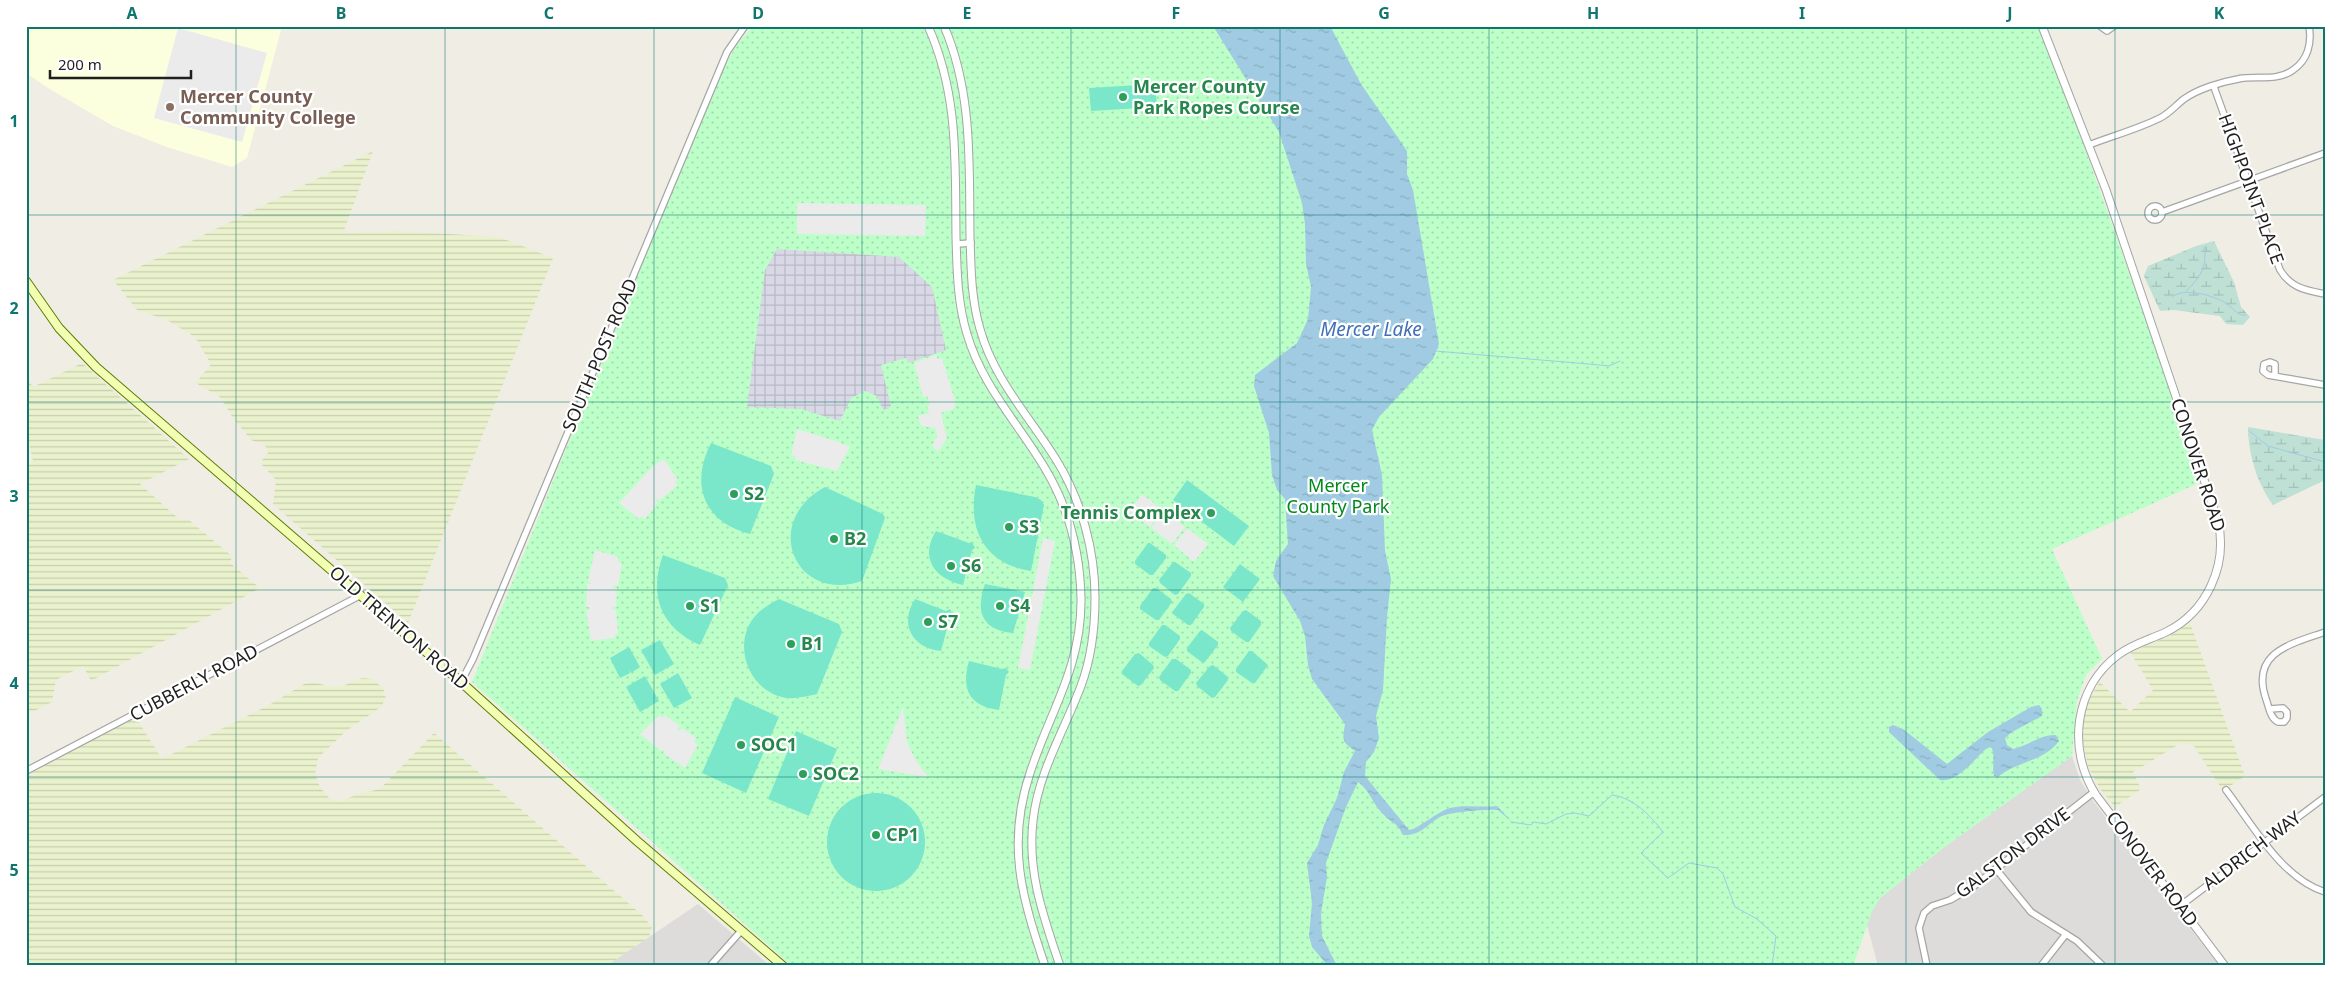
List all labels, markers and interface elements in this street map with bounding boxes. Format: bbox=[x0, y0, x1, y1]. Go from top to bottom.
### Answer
text: A bbox=[126, 2, 138, 24]
text: B bbox=[336, 2, 346, 24]
text: C bbox=[544, 2, 554, 24]
text: D bbox=[752, 2, 764, 24]
text: E bbox=[963, 2, 972, 24]
text: F bbox=[1172, 2, 1180, 24]
text: G bbox=[1378, 2, 1390, 24]
text: H bbox=[1587, 2, 1599, 24]
text: I bbox=[1799, 2, 1805, 24]
text: J bbox=[2005, 2, 2013, 24]
text: K bbox=[2214, 2, 2225, 24]
scale bar bbox=[50, 48, 191, 80]
text: 200 m bbox=[58, 54, 102, 74]
place label: Mercer County Park Ropes Course bbox=[1133, 74, 1300, 119]
place label: Mercer County Community College bbox=[180, 84, 356, 129]
marker: Mercer County Park Ropes Course bbox=[1117, 91, 1129, 103]
marker: Mercer County Community College bbox=[164, 101, 176, 113]
text: 1 bbox=[9, 110, 19, 132]
street label: HIGHPOINT PLACE bbox=[2214, 110, 2290, 267]
street label: SOUTH POST ROAD bbox=[556, 274, 642, 435]
text: 2 bbox=[9, 297, 19, 319]
water label: Mercer Lake bbox=[1320, 316, 1422, 342]
street label: CONOVER ROAD bbox=[2166, 395, 2232, 534]
park label: Mercer County Park bbox=[1287, 473, 1390, 518]
place label: S2 bbox=[744, 481, 764, 505]
text: 3 bbox=[9, 485, 19, 507]
marker: S2 bbox=[728, 488, 740, 500]
place label: Tennis Complex bbox=[1061, 500, 1202, 524]
marker: Tennis Complex bbox=[1205, 507, 1217, 519]
place label: S3 bbox=[1019, 514, 1039, 538]
marker: S3 bbox=[1003, 521, 1015, 533]
place label: B2 bbox=[844, 526, 866, 550]
marker: B2 bbox=[828, 533, 840, 545]
place label: S6 bbox=[961, 553, 981, 577]
street label: OLD TRENTON ROAD bbox=[325, 560, 475, 695]
marker: S6 bbox=[945, 560, 957, 572]
place label: S1 bbox=[700, 593, 720, 617]
place label: S4 bbox=[1010, 593, 1030, 617]
marker: S1 bbox=[684, 600, 696, 612]
marker: S4 bbox=[994, 600, 1006, 612]
place label: S7 bbox=[938, 609, 958, 633]
marker: S7 bbox=[922, 616, 934, 628]
place label: B1 bbox=[801, 631, 823, 655]
street label: CUBBERLY ROAD bbox=[125, 638, 262, 726]
marker: B1 bbox=[785, 638, 797, 650]
text: 4 bbox=[9, 672, 19, 694]
place label: SOC1 bbox=[751, 732, 797, 756]
marker: SOC1 bbox=[735, 739, 747, 751]
place label: SOC2 bbox=[813, 761, 859, 785]
marker: SOC2 bbox=[797, 768, 809, 780]
street label: GALSTON DRIVE bbox=[1950, 801, 2074, 903]
street label: ALDRICH WAY bbox=[2197, 805, 2306, 895]
street label: CONOVER ROAD bbox=[2101, 806, 2204, 931]
place label: CP1 bbox=[886, 822, 919, 846]
marker: CP1 bbox=[870, 829, 882, 841]
text: 5 bbox=[9, 859, 19, 881]

